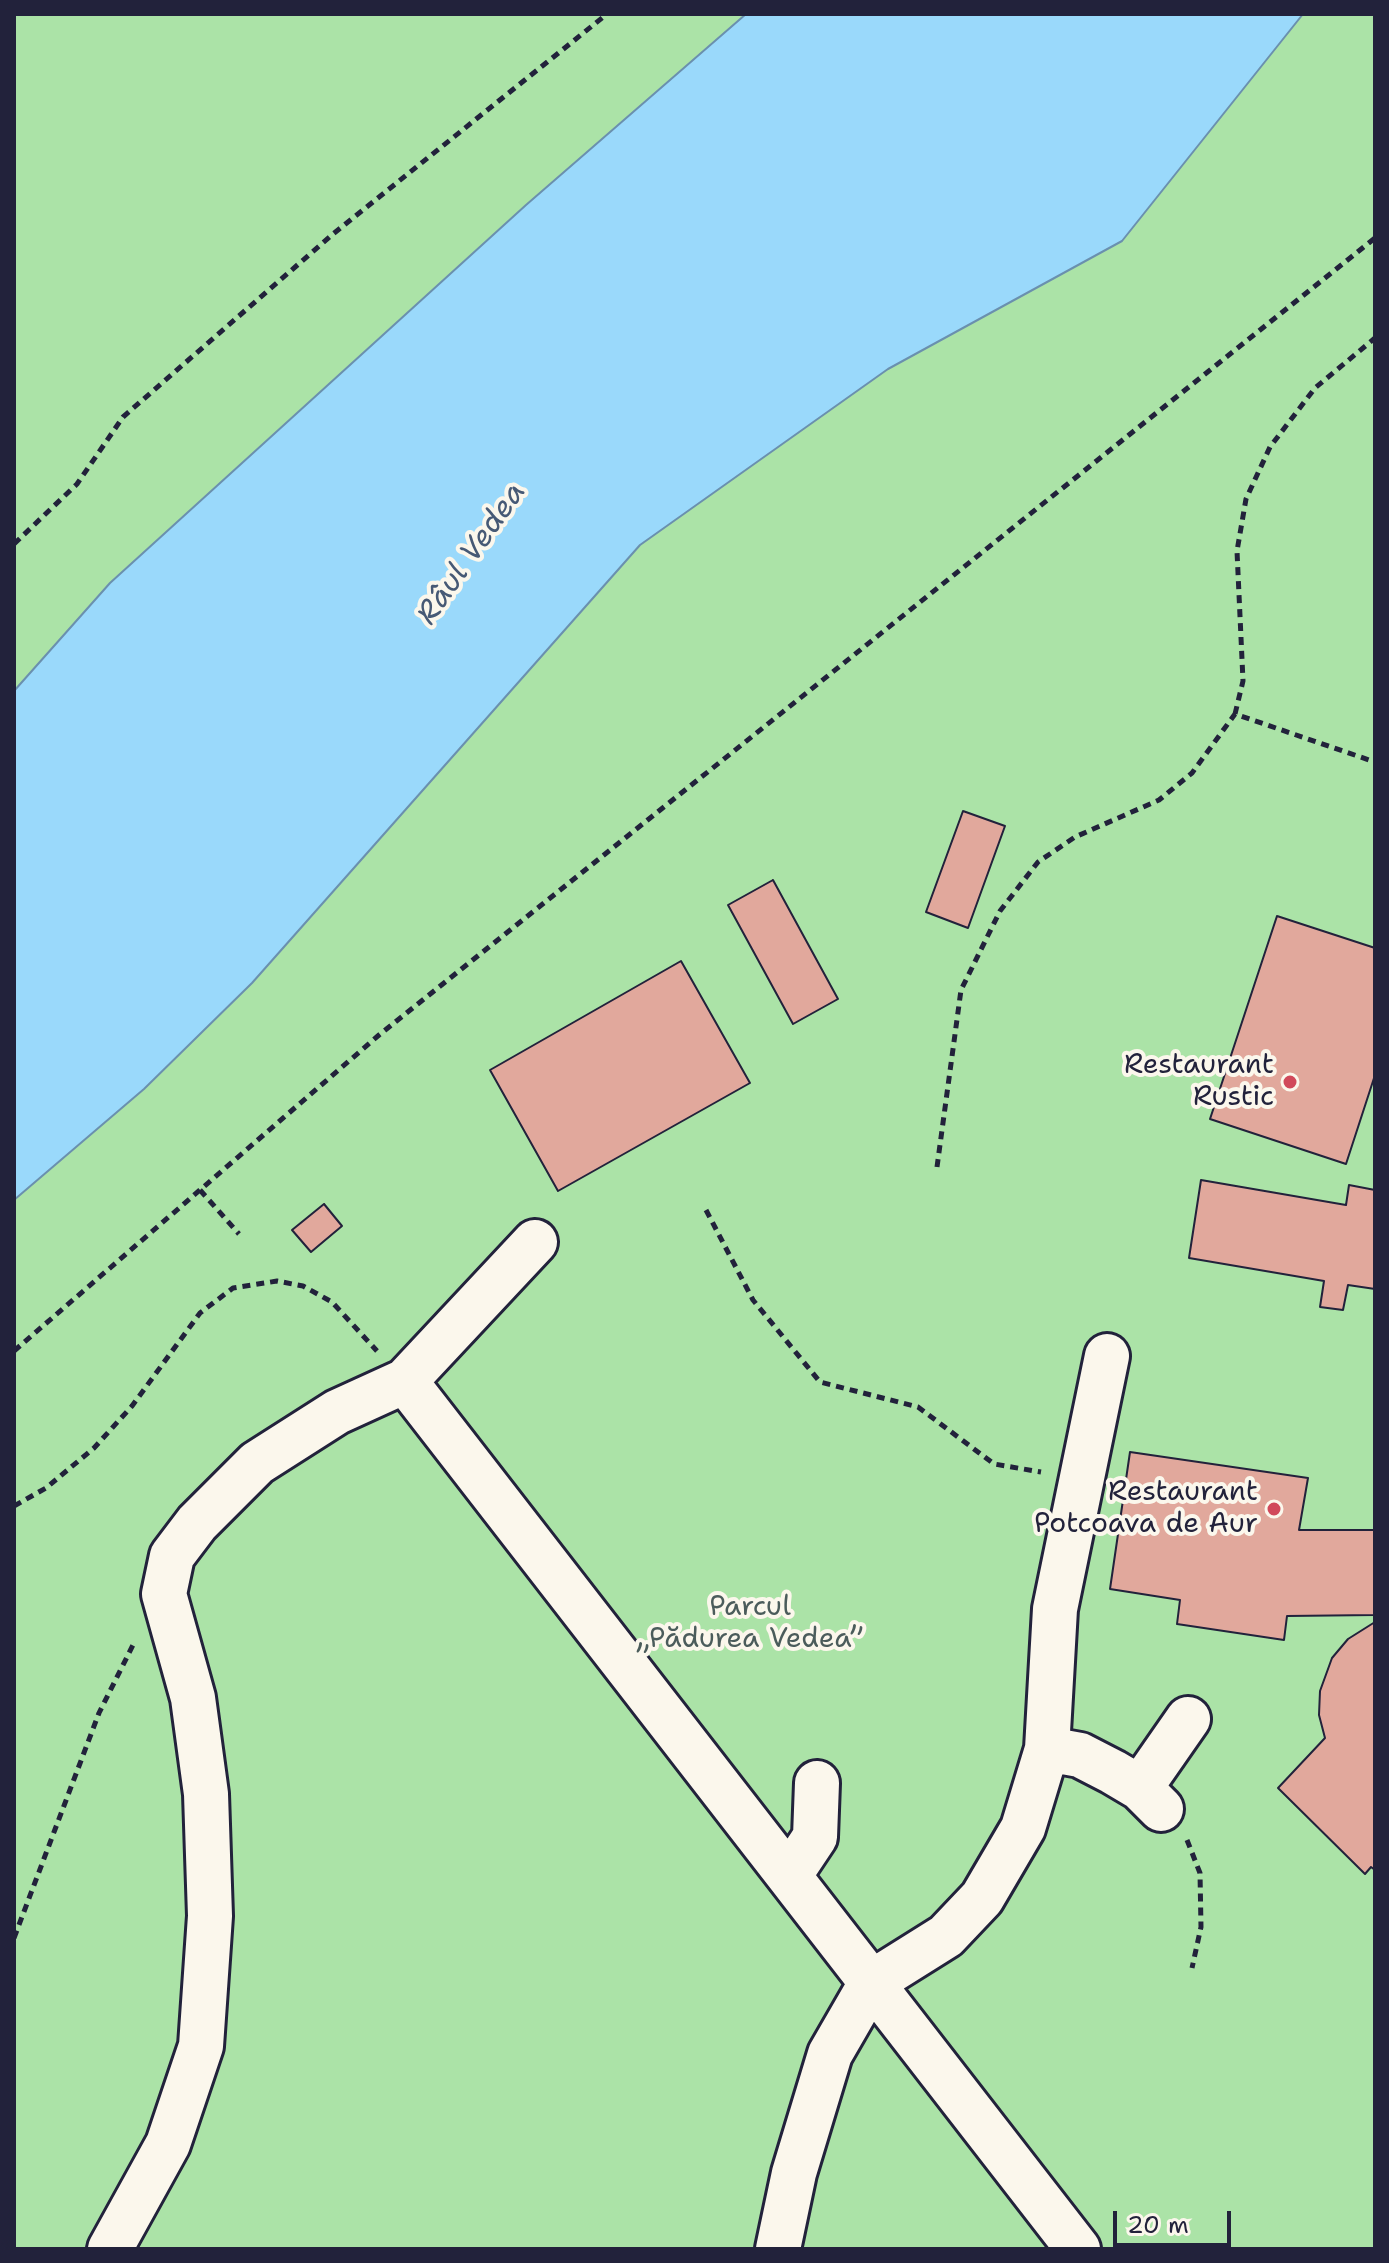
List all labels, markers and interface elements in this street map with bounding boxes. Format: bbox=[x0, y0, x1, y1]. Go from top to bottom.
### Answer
water label: Râul Vedea bbox=[410, 476, 534, 632]
place label: Restaurant Rustic bbox=[1124, 1049, 1274, 1115]
marker: Restaurant Rustic bbox=[1281, 1073, 1299, 1091]
place label: Restaurant Potcoava de Aur bbox=[1034, 1476, 1258, 1542]
marker: Restaurant Potcoava de Aur bbox=[1265, 1500, 1283, 1518]
park label: Parcul „Pădurea Vedea” bbox=[637, 1591, 863, 1657]
scale bar bbox=[1117, 2195, 1235, 2245]
text: 20 m bbox=[1127, 2209, 1189, 2241]

